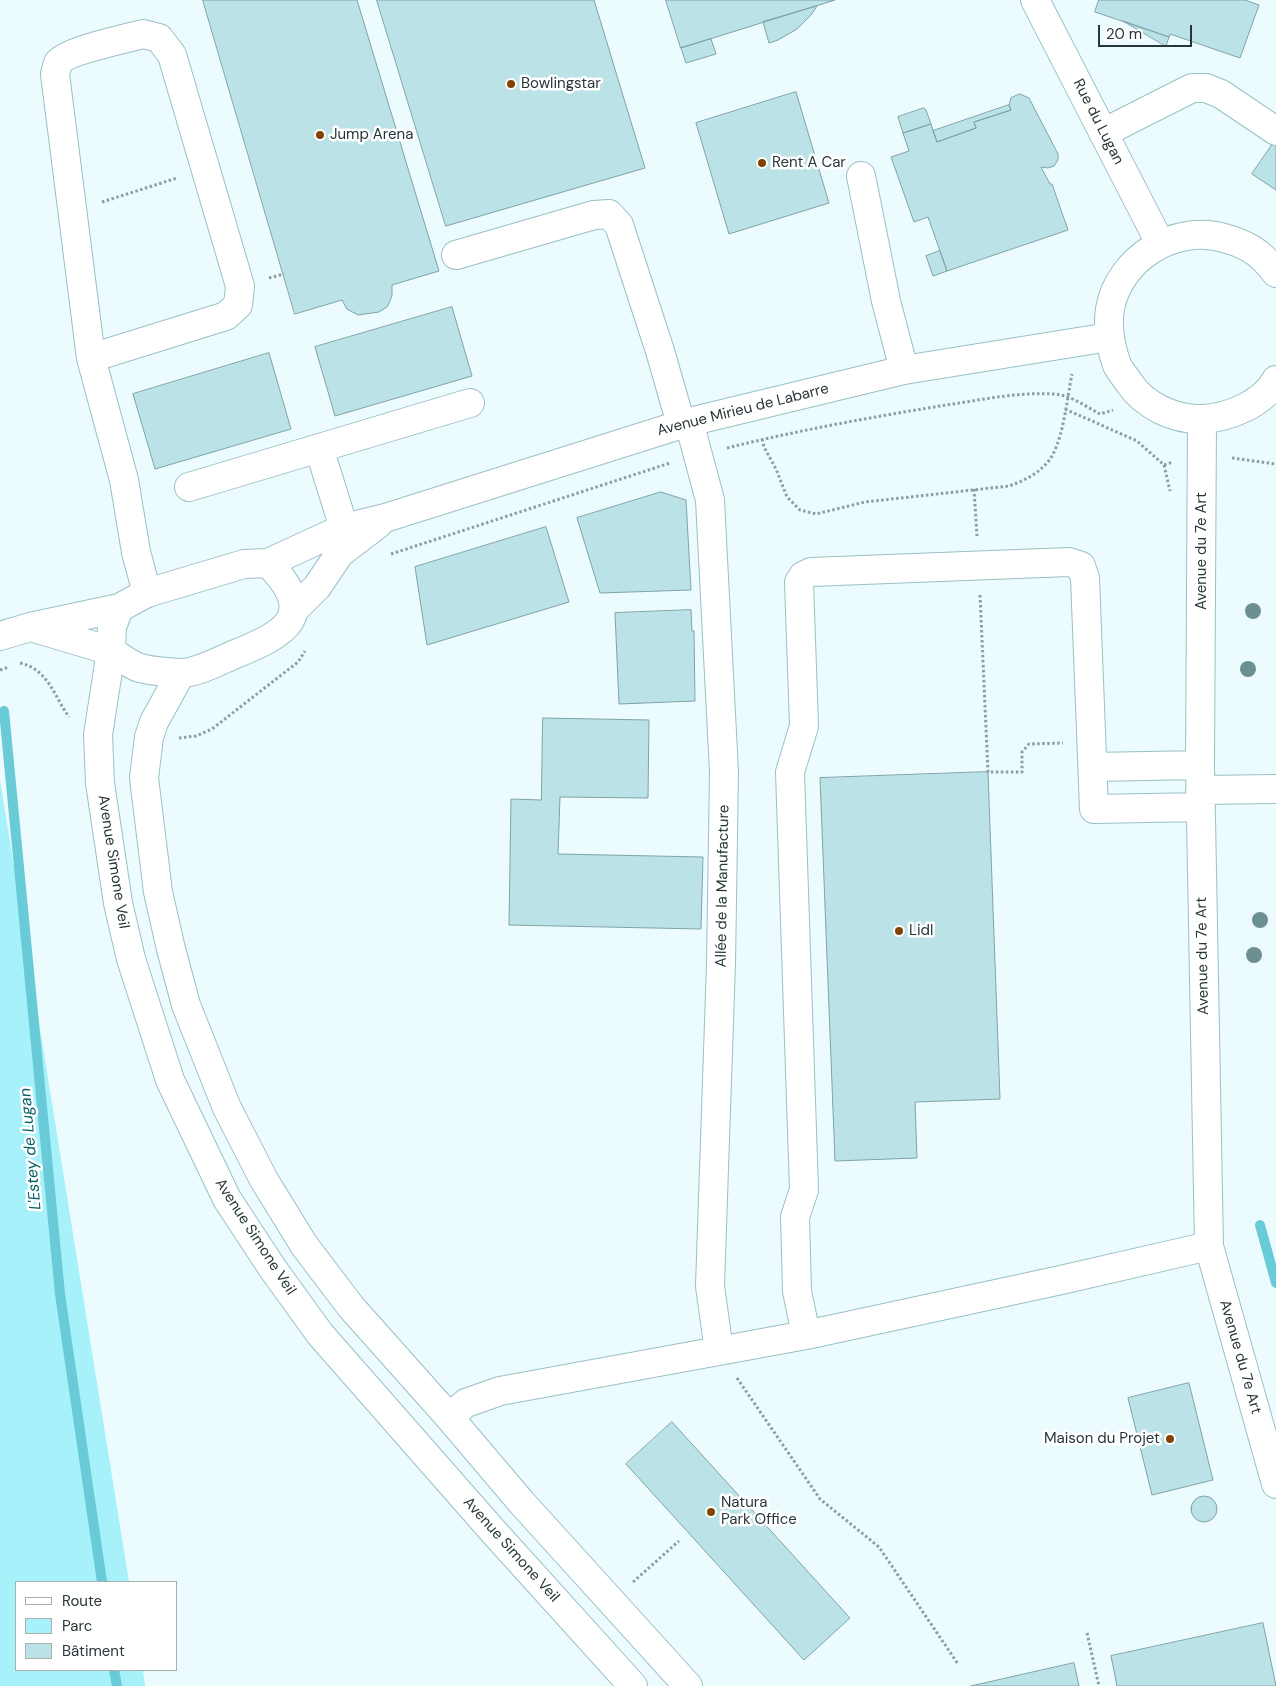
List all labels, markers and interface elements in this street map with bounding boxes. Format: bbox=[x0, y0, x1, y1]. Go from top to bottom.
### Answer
scale bar bbox=[1101, 15, 1195, 47]
text: 20 m bbox=[1106, 24, 1142, 44]
place label: Bowlingstar bbox=[521, 75, 601, 93]
street label: Rue du Lugan bbox=[1069, 76, 1127, 168]
marker: Bowlingstar bbox=[505, 78, 517, 90]
place label: Jump Arena bbox=[330, 126, 413, 144]
marker: Jump Arena bbox=[314, 129, 326, 141]
place label: Rent A Car bbox=[772, 154, 846, 172]
marker: Rent A Car bbox=[756, 157, 768, 169]
street label: Avenue Mirieu de Labarre bbox=[655, 380, 831, 440]
street label: Avenue du 7e Art bbox=[1193, 492, 1211, 610]
street label: Avenue Simone Veil bbox=[94, 794, 132, 930]
street label: Allée de la Manufacture bbox=[713, 805, 733, 967]
street label: Avenue du 7e Art bbox=[1193, 897, 1213, 1015]
place label: Lidl bbox=[909, 922, 933, 940]
marker: Lidl bbox=[893, 925, 905, 937]
water label: L'Estey de Lugan bbox=[16, 1087, 46, 1211]
street label: Avenue Simone Veil bbox=[211, 1175, 299, 1299]
street label: Avenue du 7e Art bbox=[1215, 1298, 1265, 1416]
place label: Maison du Projet bbox=[1044, 1430, 1160, 1448]
marker: Maison du Projet bbox=[1164, 1433, 1176, 1445]
street label: Avenue Simone Veil bbox=[459, 1494, 563, 1606]
place label: Natura Park Office bbox=[721, 1494, 797, 1529]
marker: Natura Park Office bbox=[705, 1506, 717, 1518]
legend bbox=[15, 1581, 178, 1671]
text: Route bbox=[62, 1591, 102, 1611]
text: Parc bbox=[62, 1616, 92, 1636]
text: Bâtiment bbox=[62, 1641, 125, 1661]

